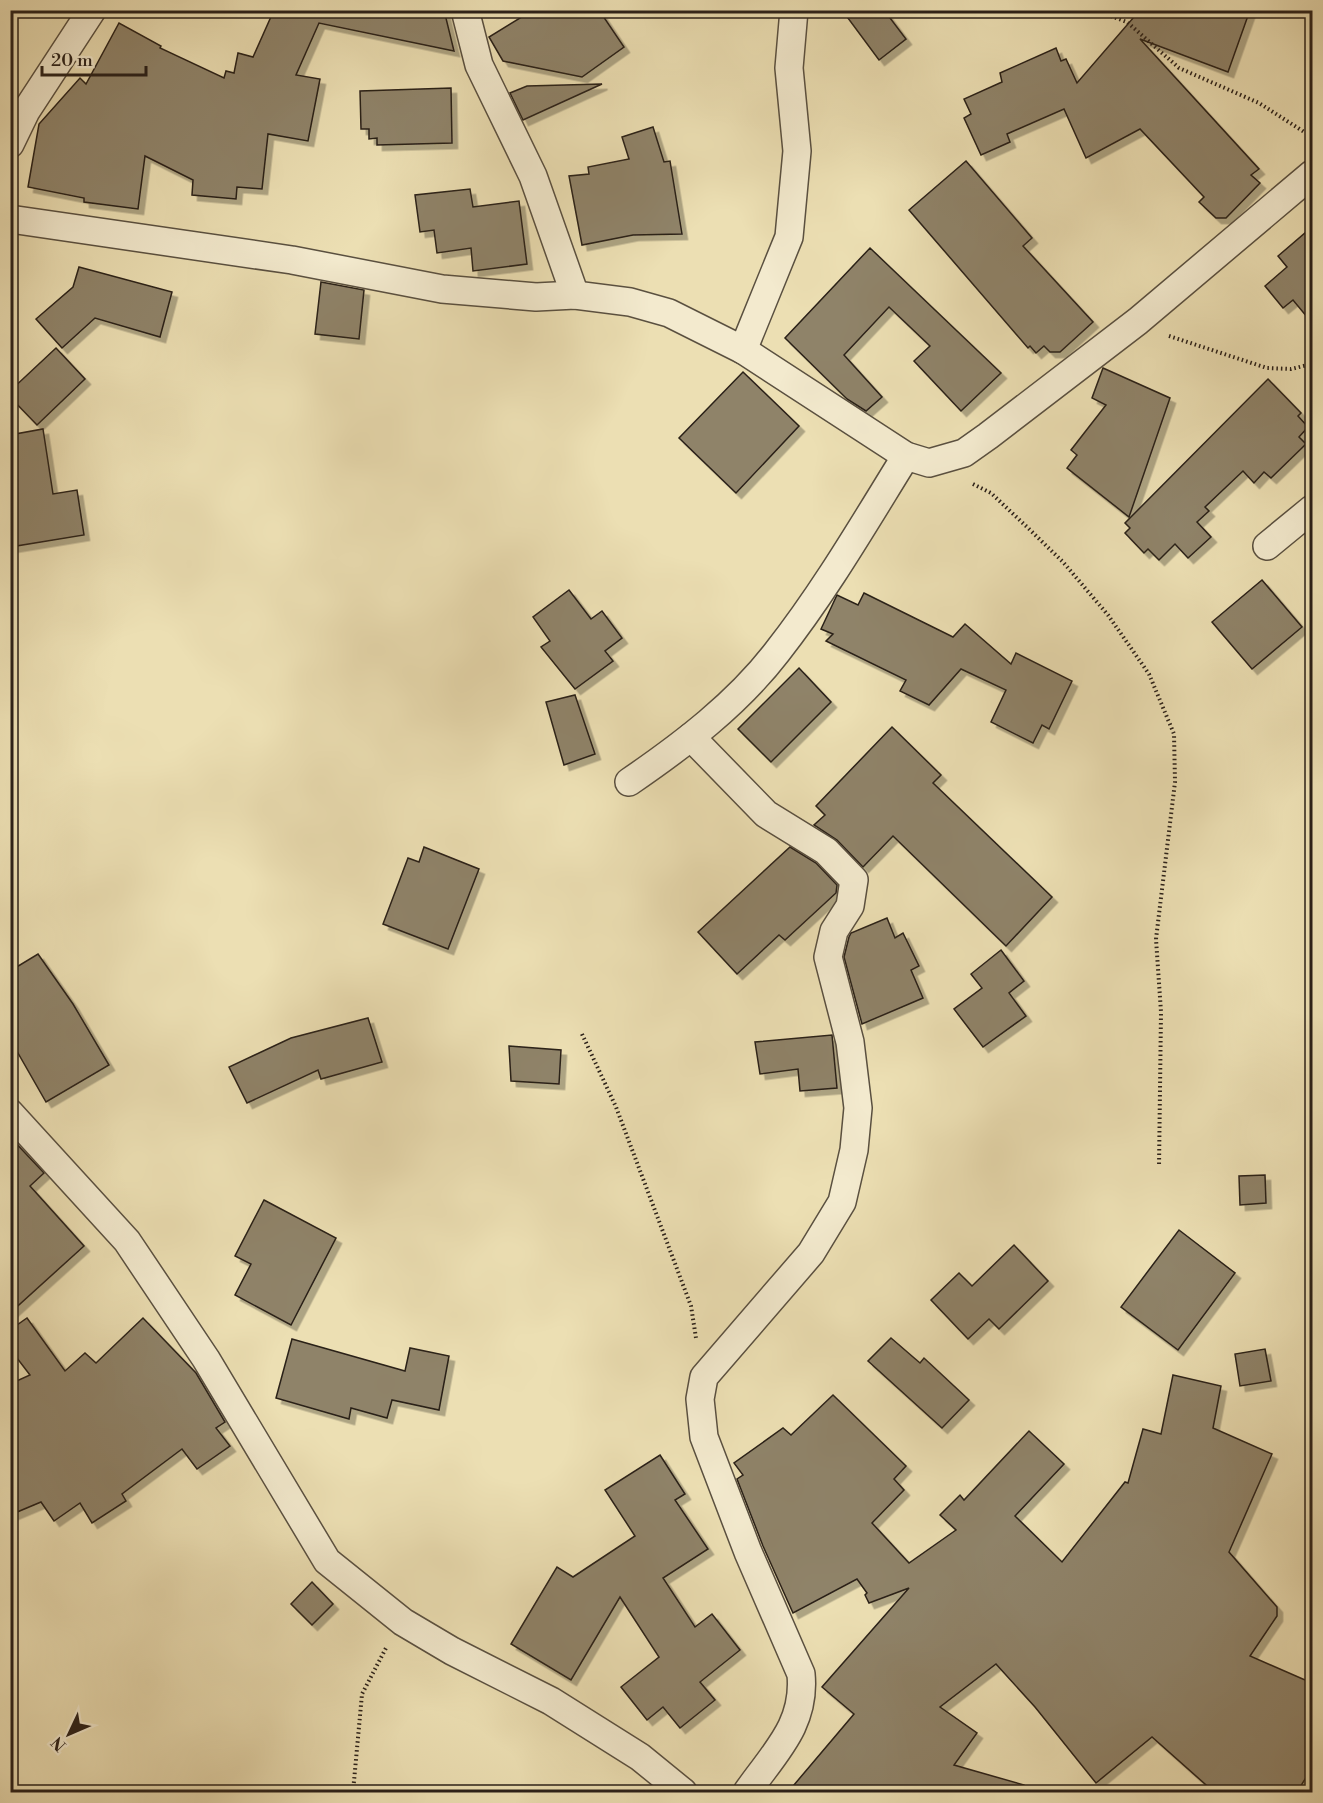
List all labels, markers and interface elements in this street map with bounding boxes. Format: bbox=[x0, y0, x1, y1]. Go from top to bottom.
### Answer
scale bar bbox=[42, 39, 146, 77]
text: 20 m bbox=[51, 49, 93, 72]
north arrow bbox=[39, 1704, 99, 1764]
text: N bbox=[47, 1732, 71, 1755]

